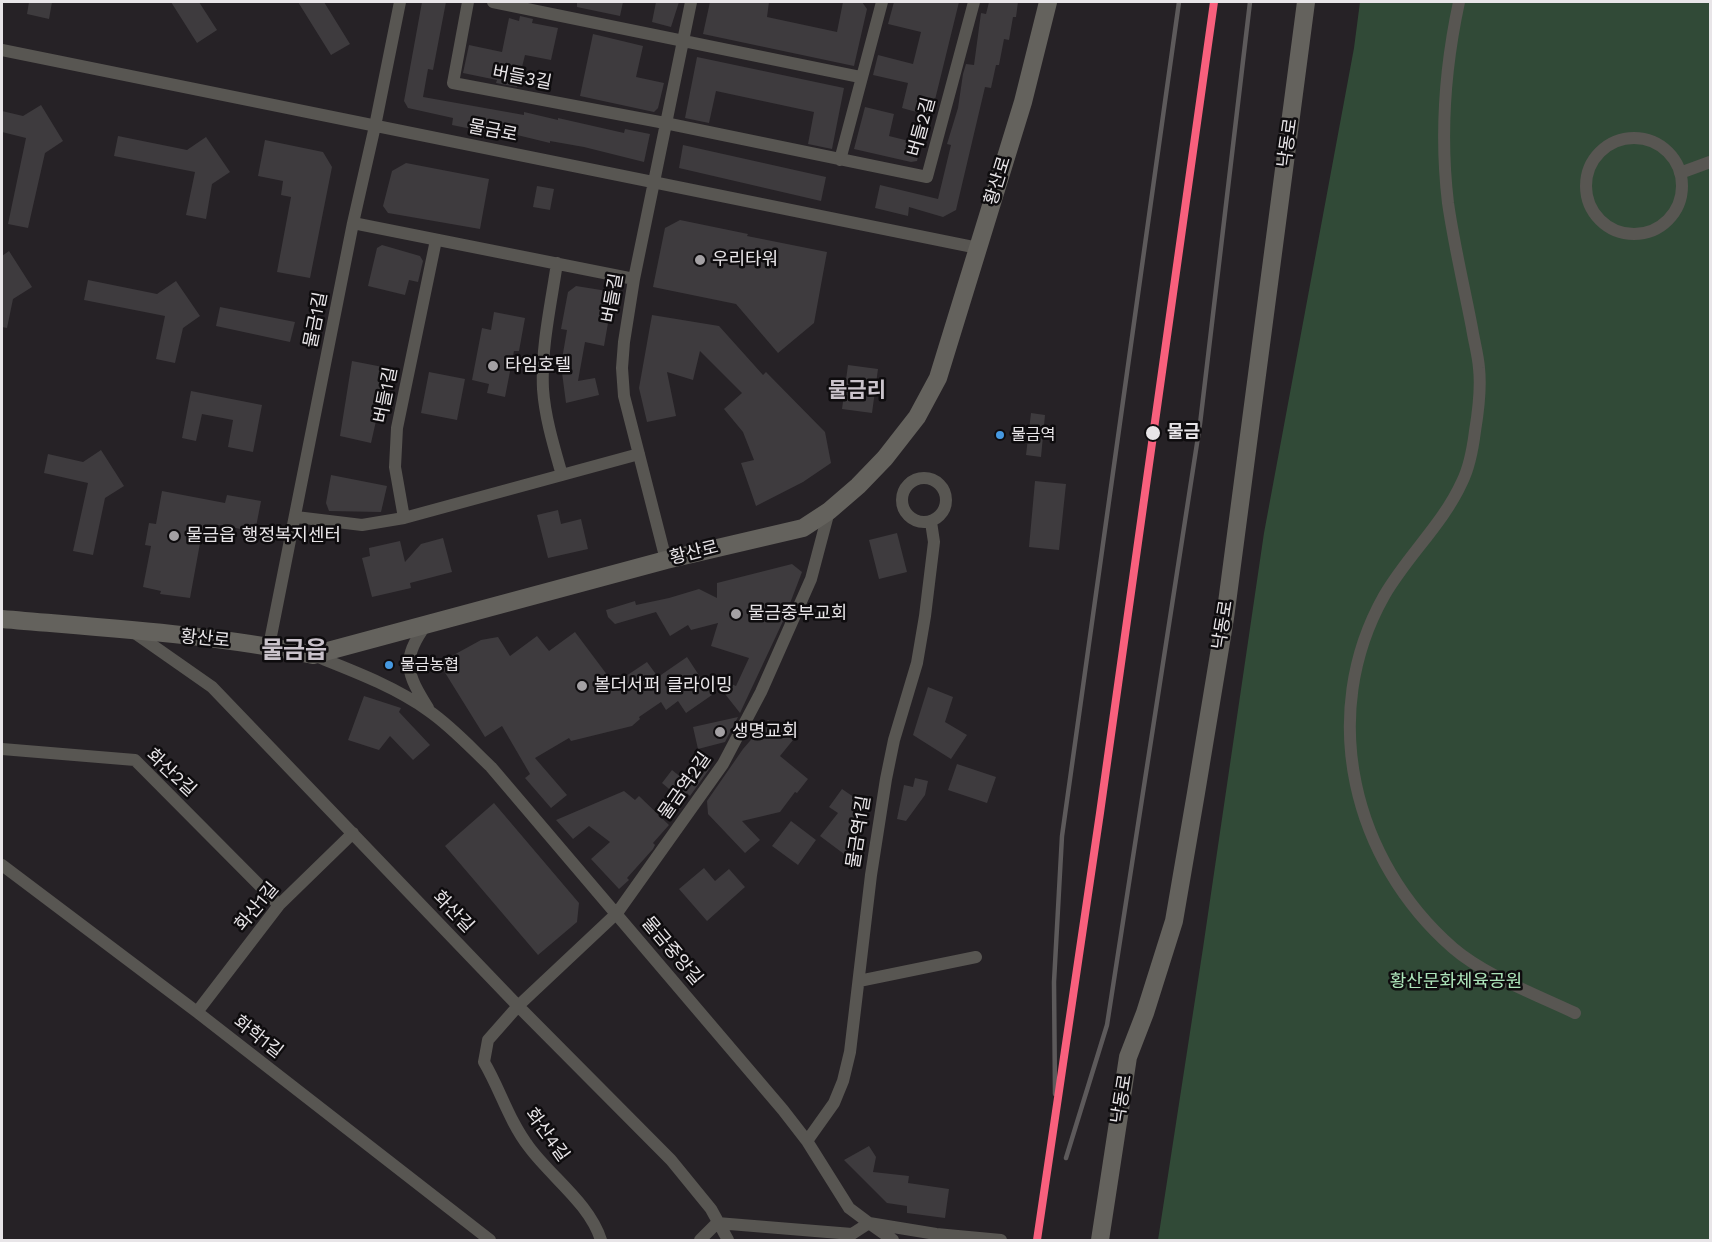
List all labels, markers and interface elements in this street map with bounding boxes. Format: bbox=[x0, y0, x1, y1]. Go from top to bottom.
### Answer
street label: 버들3길 bbox=[490, 62, 554, 94]
street label: 버들2길 bbox=[904, 95, 940, 159]
street label: 물금로 bbox=[467, 116, 519, 146]
street label: 낙동로 bbox=[1274, 117, 1302, 169]
street label: 황산로 bbox=[980, 154, 1016, 208]
place label: 우리타워 bbox=[712, 249, 778, 271]
marker: 우리타워 bbox=[693, 253, 707, 267]
street label: 버들길 bbox=[598, 272, 628, 324]
street label: 물금1길 bbox=[300, 290, 332, 350]
place label: 타임호텔 bbox=[505, 355, 571, 377]
marker: 타임호텔 bbox=[486, 359, 500, 373]
street label: 버들1길 bbox=[370, 365, 402, 425]
district label: 물금리 bbox=[828, 378, 886, 404]
place label: 물금 bbox=[1167, 422, 1200, 444]
marker: 물금 bbox=[1144, 424, 1162, 442]
place label: 물금역 bbox=[1011, 425, 1055, 445]
marker: 물금역 bbox=[994, 429, 1006, 441]
place label: 물금읍 행정복지센터 bbox=[186, 525, 341, 547]
marker: 물금읍 행정복지센터 bbox=[167, 529, 181, 543]
street label: 황산로 bbox=[667, 537, 721, 569]
street label: 낙동로 bbox=[1208, 599, 1238, 651]
place label: 물금중부교회 bbox=[748, 603, 847, 625]
marker: 물금중부교회 bbox=[729, 607, 743, 621]
street label: 황산로 bbox=[179, 626, 231, 652]
district label: 물금읍 bbox=[261, 637, 327, 665]
place label: 물금농협 bbox=[400, 655, 459, 675]
marker: 물금농협 bbox=[383, 659, 395, 671]
place label: 볼더서퍼 클라이밍 bbox=[594, 675, 733, 697]
marker: 볼더서퍼 클라이밍 bbox=[575, 679, 589, 693]
place label: 생명교회 bbox=[732, 721, 798, 743]
marker: 생명교회 bbox=[713, 725, 727, 739]
street label: 화산2길 bbox=[142, 745, 200, 801]
street label: 물금역2길 bbox=[654, 748, 716, 824]
street label: 물금역1길 bbox=[843, 794, 875, 870]
street label: 화산1길 bbox=[231, 878, 283, 936]
street label: 화산길 bbox=[428, 887, 478, 937]
street label: 물금중앙길 bbox=[637, 912, 707, 990]
park label: 황산문화체육공원 bbox=[1390, 971, 1522, 993]
street label: 화학1길 bbox=[229, 1011, 287, 1063]
street label: 낙동로 bbox=[1107, 1073, 1137, 1125]
street label: 화산4길 bbox=[520, 1104, 574, 1166]

